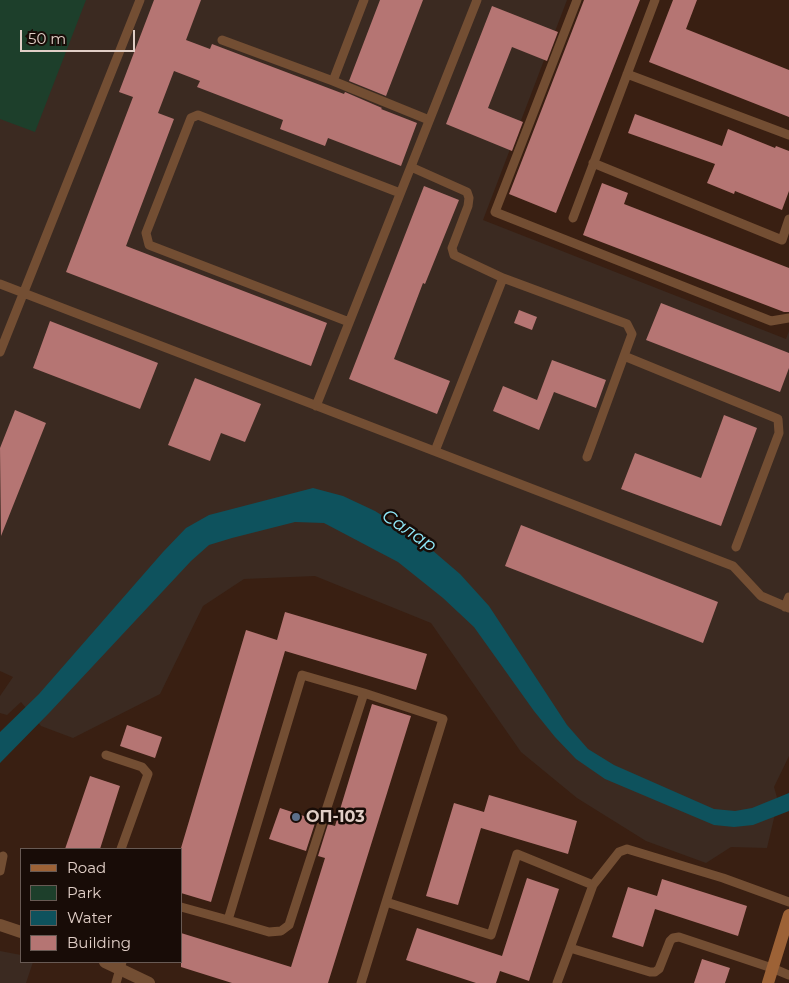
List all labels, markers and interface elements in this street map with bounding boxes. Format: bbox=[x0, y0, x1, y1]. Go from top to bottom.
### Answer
scale bar bbox=[22, 20, 138, 52]
text: 50 m bbox=[28, 29, 66, 48]
water label: Салар bbox=[378, 505, 440, 557]
place label: ОП-103 bbox=[306, 807, 365, 827]
marker: ОП-103 bbox=[290, 811, 302, 823]
legend bbox=[20, 848, 182, 963]
text: Road bbox=[67, 858, 106, 877]
text: Park bbox=[67, 883, 101, 902]
text: Water bbox=[67, 908, 113, 927]
text: Building bbox=[67, 933, 131, 952]

